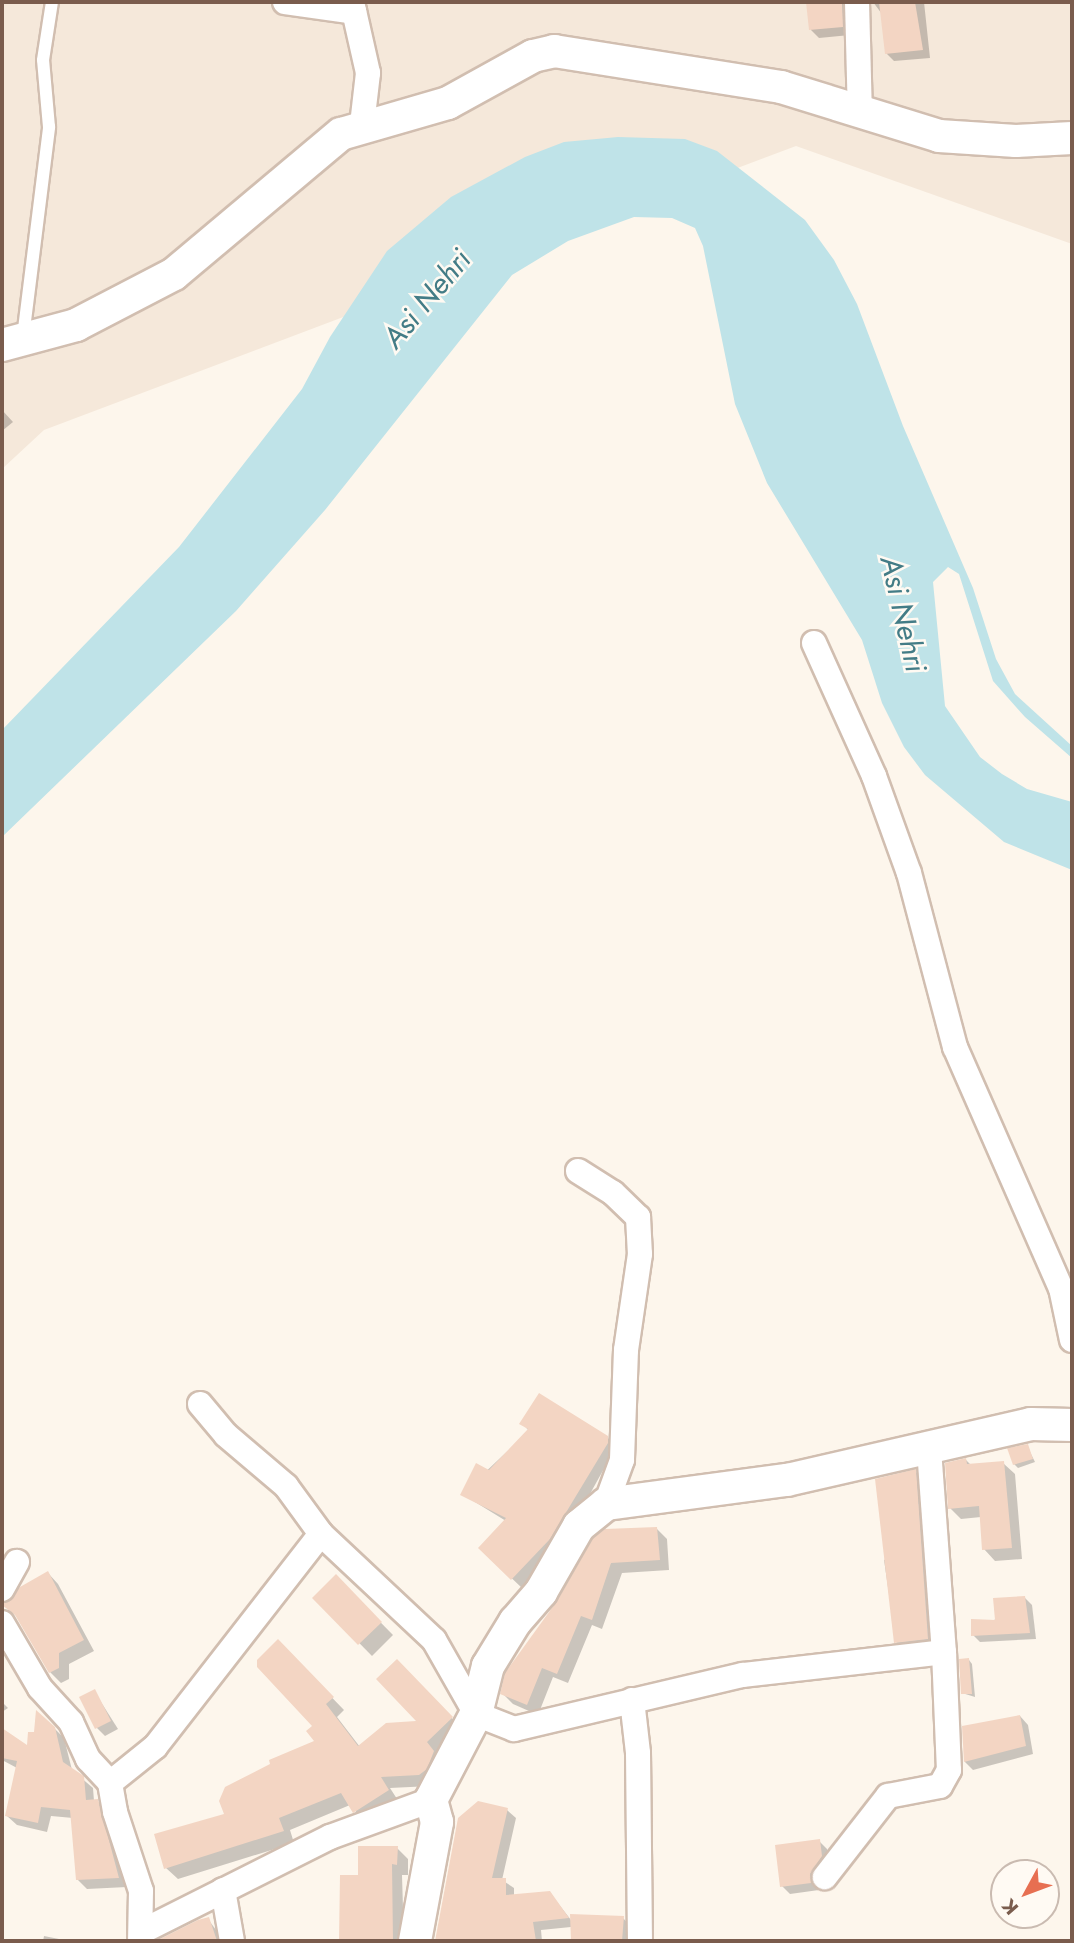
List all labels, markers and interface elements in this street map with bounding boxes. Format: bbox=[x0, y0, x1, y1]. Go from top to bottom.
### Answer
water label: Asi Nehri bbox=[375, 242, 479, 356]
water label: Asi Nehri bbox=[872, 553, 934, 675]
north arrow bbox=[990, 1859, 1060, 1929]
text: K bbox=[996, 1893, 1025, 1921]

